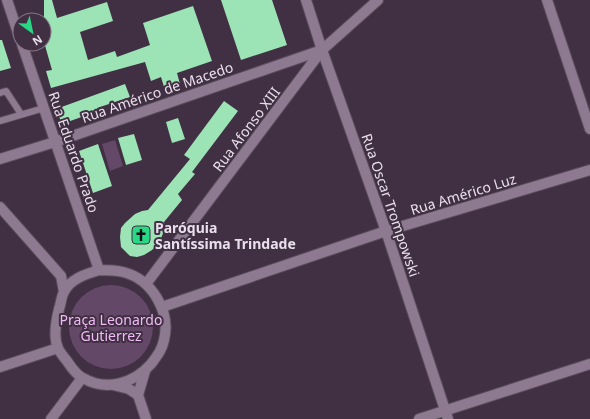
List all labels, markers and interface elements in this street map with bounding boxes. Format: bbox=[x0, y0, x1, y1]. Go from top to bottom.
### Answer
north arrow bbox=[12, 12, 52, 52]
text: N bbox=[30, 32, 46, 50]
street label: Rua Américo de Macedo bbox=[79, 57, 235, 127]
street label: Rua Afonso XIII bbox=[208, 83, 284, 175]
street label: Rua Eduardo Prado bbox=[44, 89, 104, 215]
street label: Rua Oscar Trompowski bbox=[358, 131, 424, 279]
street label: Rua Américo Luz bbox=[408, 169, 519, 219]
place label: Paróquia Santíssima Trindade bbox=[155, 218, 296, 253]
church icon: Paróquia Santíssima Trindade bbox=[130, 224, 152, 246]
park label: Praça Leonardo Gutierrez bbox=[60, 310, 162, 345]

